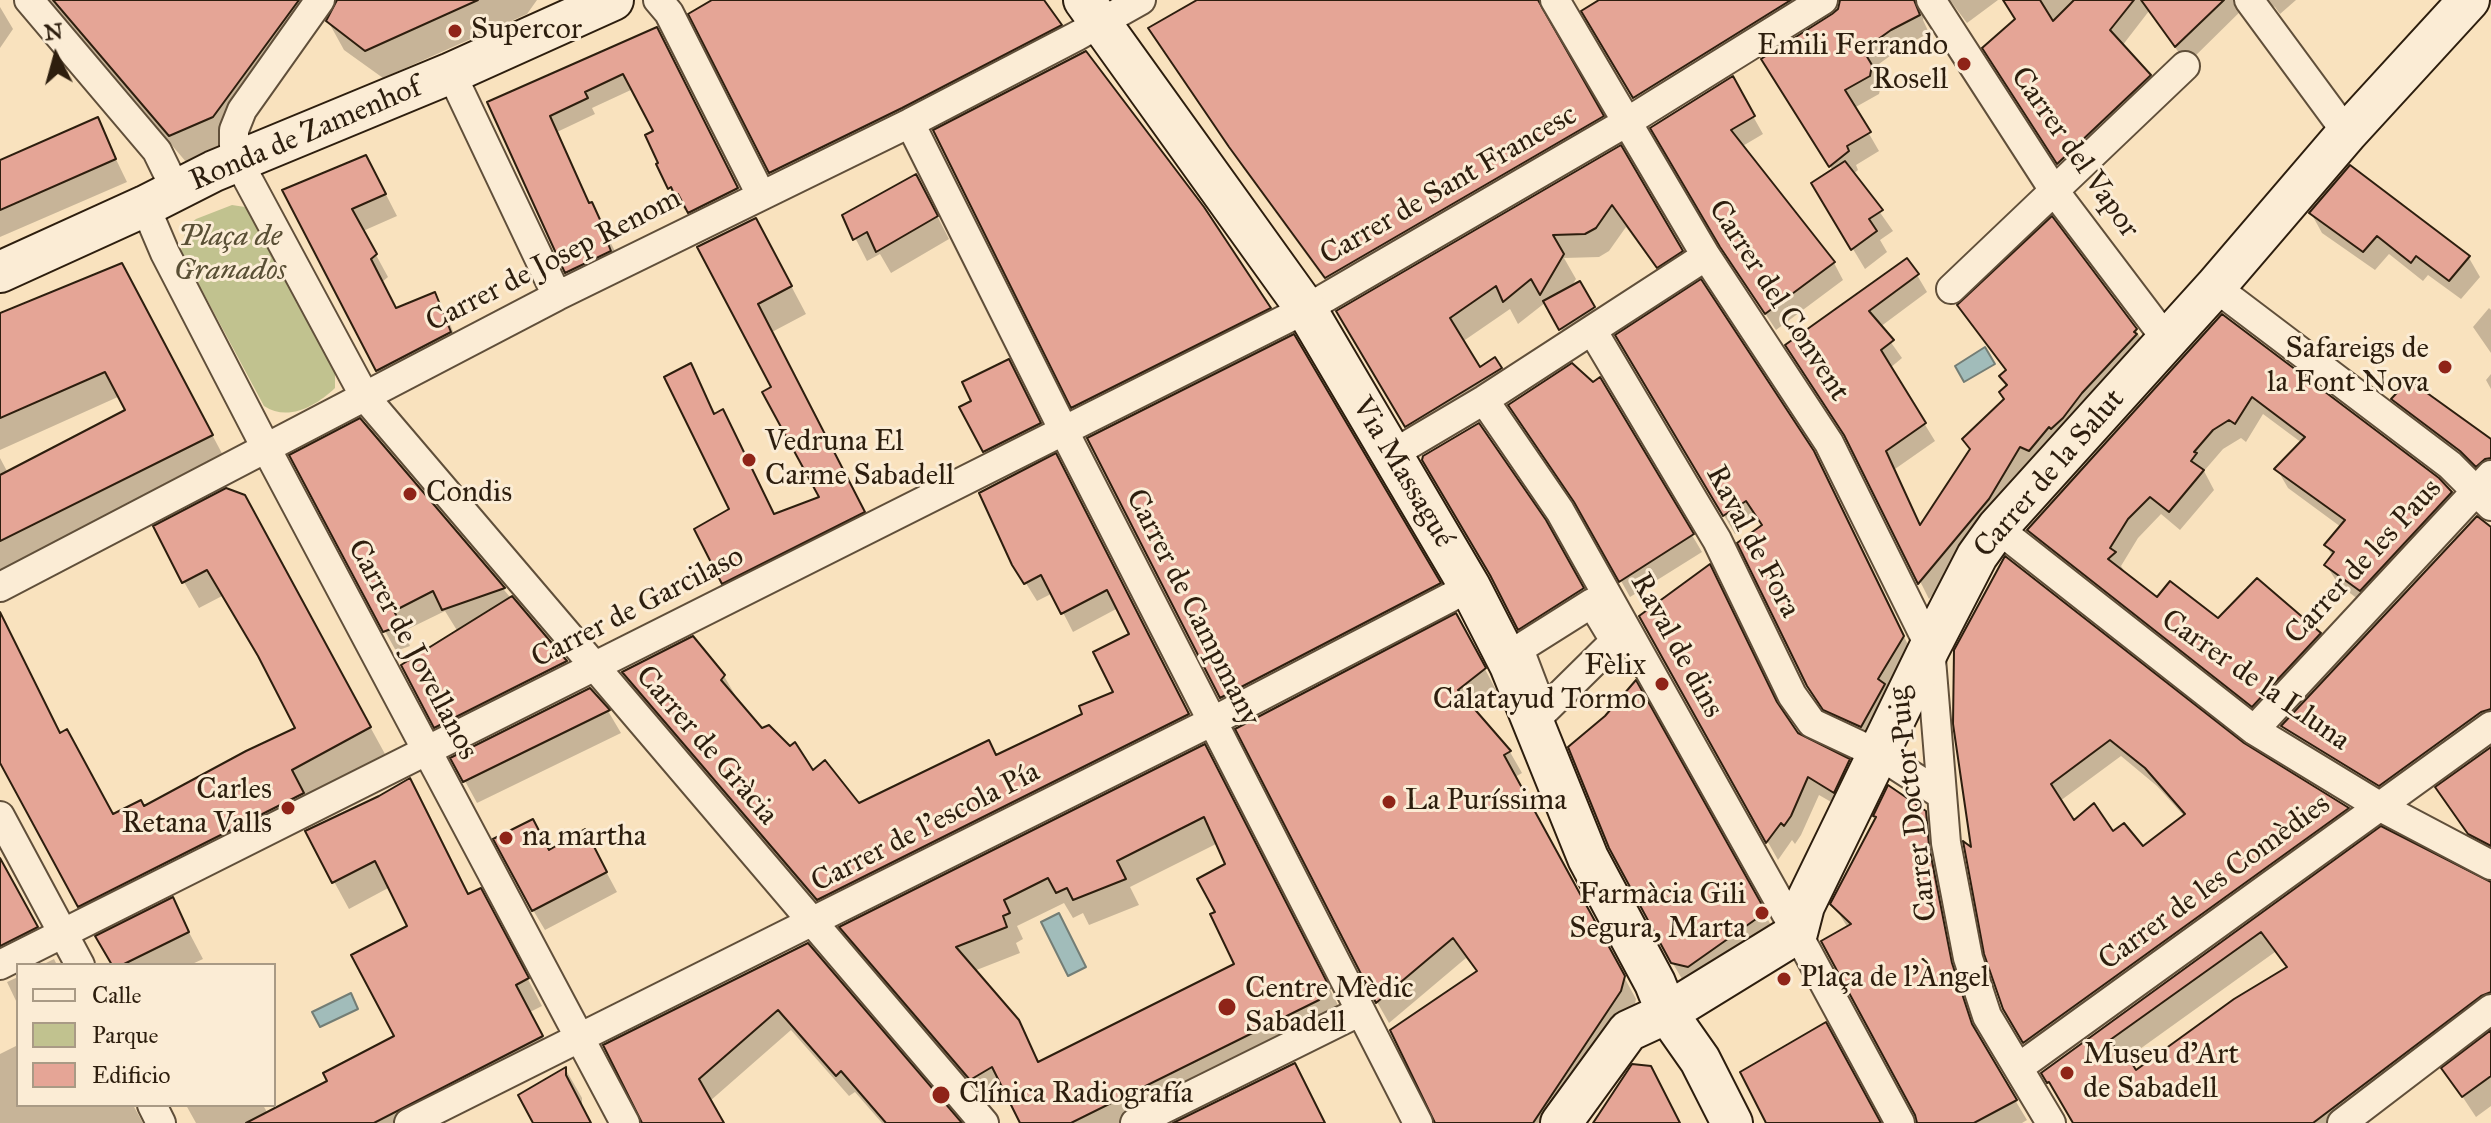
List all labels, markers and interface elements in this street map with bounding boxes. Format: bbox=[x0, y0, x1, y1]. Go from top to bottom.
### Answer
place label: Supercor bbox=[471, 13, 582, 49]
north arrow bbox=[16, 16, 96, 96]
text: N bbox=[43, 17, 64, 46]
marker: Supercor bbox=[446, 22, 464, 40]
place label: Emili Ferrando Rosell bbox=[1757, 29, 1948, 100]
marker: Emili Ferrando Rosell bbox=[1955, 55, 1973, 73]
street label: Carrer del Vapor bbox=[2002, 61, 2146, 245]
street label: Ronda de Zamenhof bbox=[185, 70, 427, 200]
street label: Carrer de Sant Francesc bbox=[1314, 98, 1584, 274]
street label: Carrer de Josep Renom bbox=[420, 181, 688, 341]
street label: Carrer del Convent bbox=[1700, 194, 1856, 408]
park label: Plaça de Granados bbox=[174, 220, 286, 290]
place label: Safareigs de la Font Nova bbox=[2267, 332, 2429, 402]
marker: Safareigs de la Font Nova bbox=[2436, 358, 2454, 376]
street label: Carrer de la Salut bbox=[1967, 382, 2133, 566]
street label: Via Massagué bbox=[1343, 391, 1461, 555]
place label: Vedruna El Carme Sabadell bbox=[765, 425, 954, 496]
marker: Vedruna El Carme Sabadell bbox=[740, 451, 758, 469]
street label: Raval de Fora bbox=[1697, 460, 1807, 624]
street label: Carrer de les Paus bbox=[2278, 472, 2450, 652]
place label: Condis bbox=[426, 476, 512, 512]
street label: Carrer de Campmany bbox=[1117, 484, 1267, 732]
marker: Condis bbox=[401, 485, 419, 503]
street label: Carrer de Jovellanos bbox=[339, 534, 485, 766]
street label: Carrer de Garcilaso bbox=[526, 539, 750, 677]
street label: Raval de dins bbox=[1622, 567, 1730, 725]
street label: Carrer de la Lluna bbox=[2154, 603, 2356, 759]
place label: Fèlix Calatayud Tormo bbox=[1433, 649, 1646, 720]
street label: Carrer de Gràcia bbox=[627, 659, 785, 833]
marker: Fèlix Calatayud Tormo bbox=[1653, 675, 1671, 693]
street label: Carrer Doctor Puig bbox=[1882, 685, 1946, 923]
street label: Carrer de l'escola Pía bbox=[806, 755, 1046, 901]
place label: Carles Retana Valls bbox=[122, 773, 272, 844]
place label: La Puríssima bbox=[1405, 784, 1567, 820]
street label: Carrer de les Comèdies bbox=[2092, 787, 2338, 979]
marker: La Puríssima bbox=[1380, 793, 1398, 811]
marker: Carles Retana Valls bbox=[279, 799, 297, 817]
place label: na martha bbox=[522, 820, 646, 856]
marker: na martha bbox=[497, 829, 515, 847]
place label: Farmàcia Gili Segura, Marta bbox=[1569, 878, 1746, 948]
marker: Farmàcia Gili Segura, Marta bbox=[1753, 904, 1771, 922]
place label: Plaça de l'Àngel bbox=[1800, 961, 1989, 997]
legend bbox=[16, 963, 276, 1107]
marker: Plaça de l'Àngel bbox=[1775, 970, 1793, 988]
place label: Centre Mèdic Sabadell bbox=[1245, 972, 1414, 1042]
text: Calle bbox=[92, 980, 141, 1010]
marker: Centre Mèdic Sabadell bbox=[1216, 996, 1238, 1018]
text: Parque bbox=[92, 1020, 159, 1050]
place label: Museu d'Art de Sabadell bbox=[2083, 1038, 2239, 1108]
text: Edificio bbox=[92, 1060, 171, 1090]
marker: Museu d'Art de Sabadell bbox=[2058, 1064, 2076, 1082]
place label: Clínica Radiografía bbox=[959, 1077, 1193, 1113]
marker: Clínica Radiografía bbox=[930, 1084, 952, 1106]

